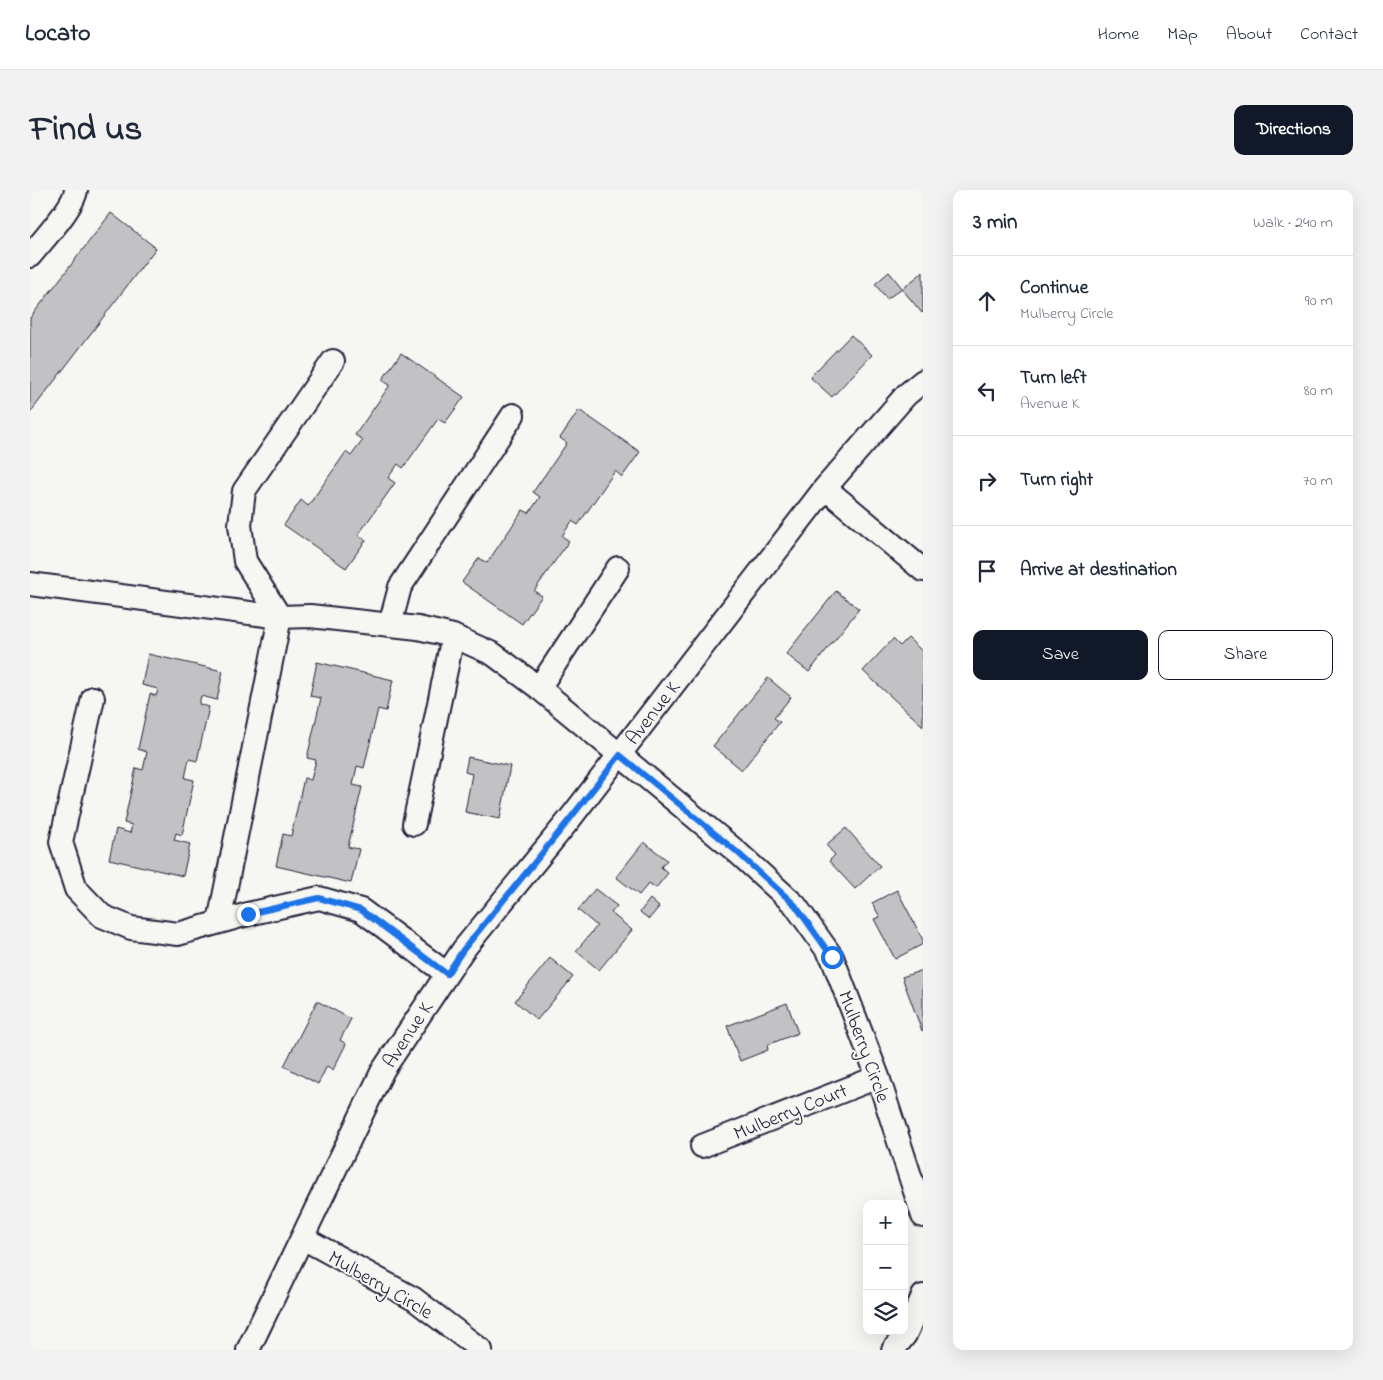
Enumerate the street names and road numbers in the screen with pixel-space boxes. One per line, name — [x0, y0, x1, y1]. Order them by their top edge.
street label: Avenue K — [620, 675, 689, 752]
street label: Mulberry Circle — [829, 987, 896, 1107]
street label: Avenue K — [377, 996, 442, 1074]
street label: Mulberry Court — [730, 1077, 853, 1149]
street label: Mulberry Circle — [322, 1244, 438, 1328]

